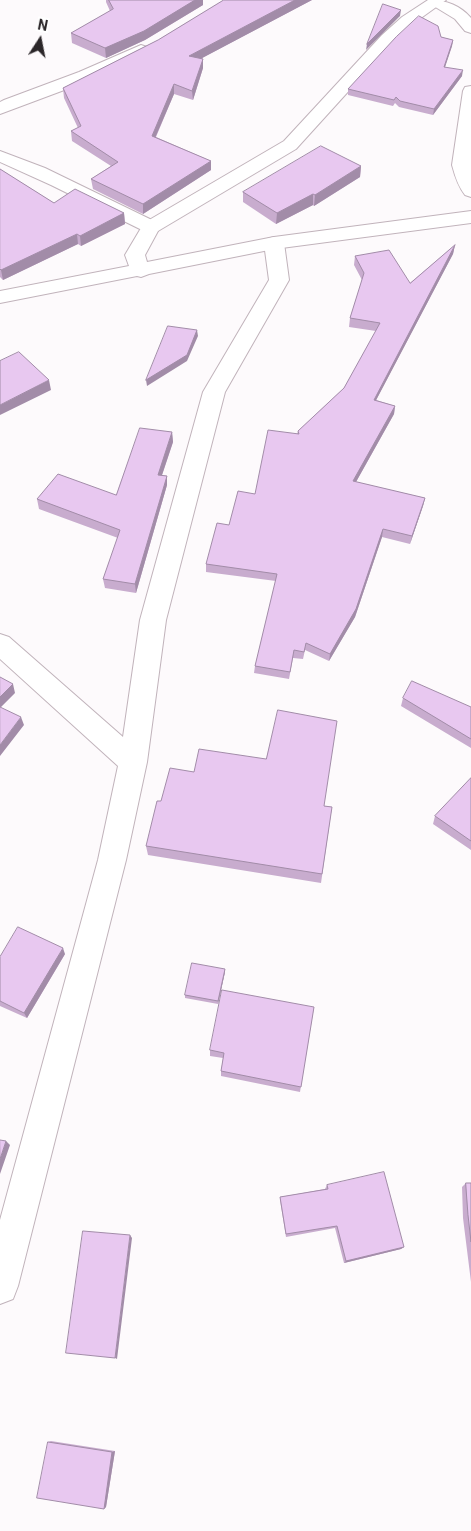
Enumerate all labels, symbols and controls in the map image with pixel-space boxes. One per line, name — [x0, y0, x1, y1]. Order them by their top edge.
north arrow — [15, 15, 65, 65]
text: N — [36, 16, 49, 34]

